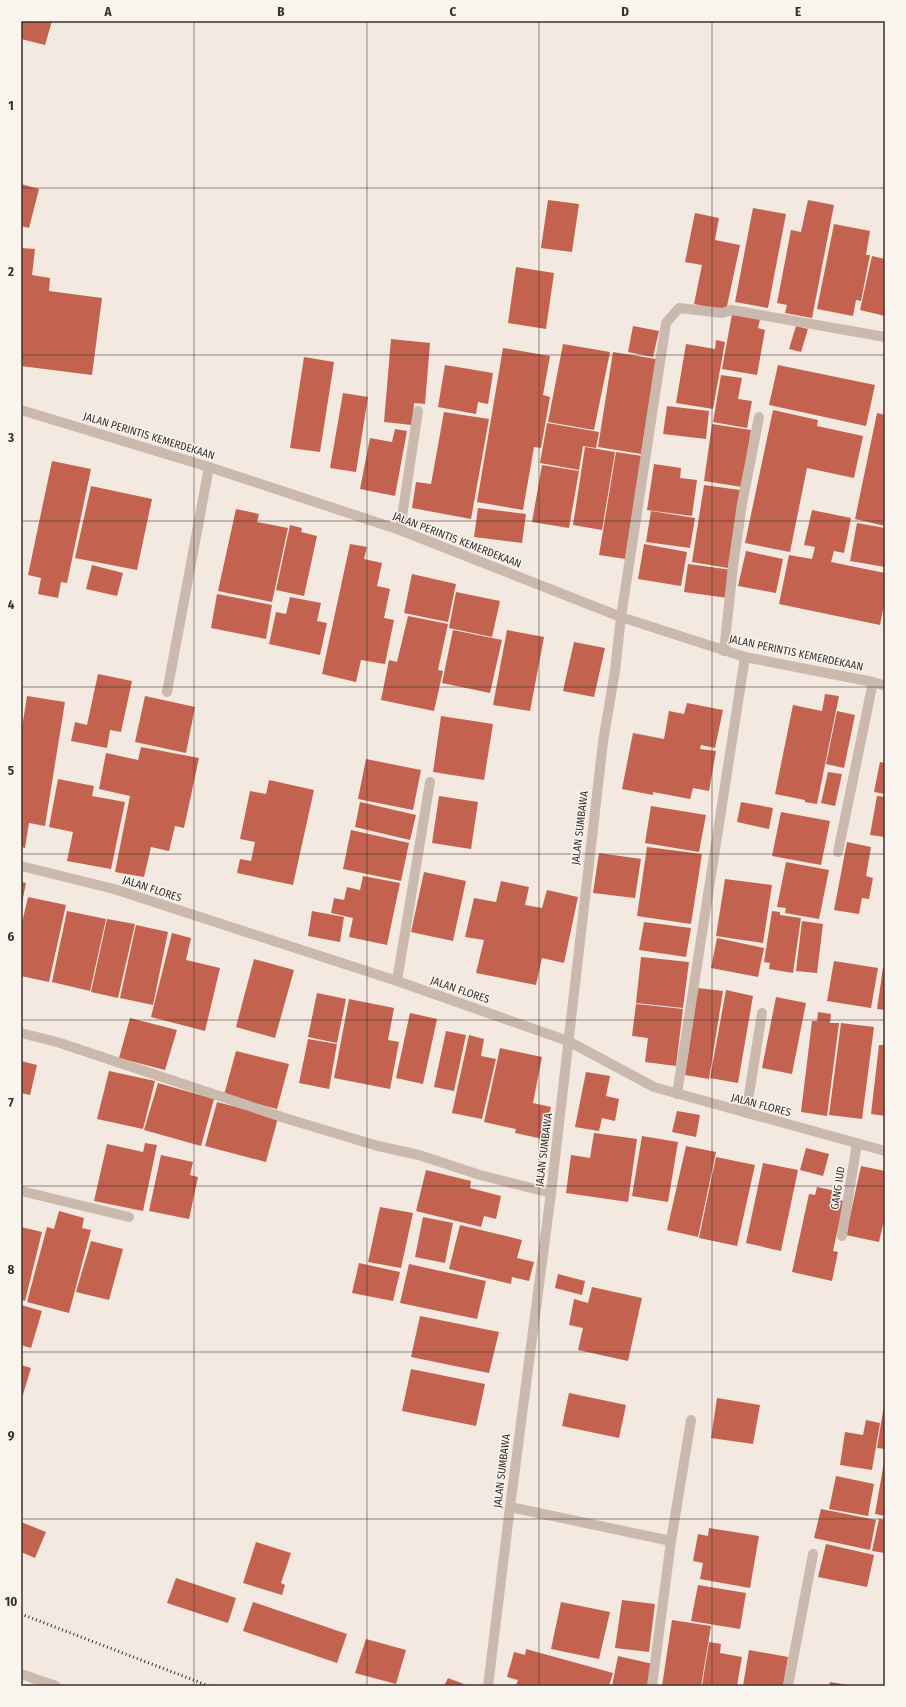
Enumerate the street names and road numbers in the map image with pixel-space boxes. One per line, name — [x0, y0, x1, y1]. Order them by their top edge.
street label: JALAN PERINTIS KEMERDEKAAN — [82, 410, 216, 462]
street label: JALAN PERINTIS KEMERDEKAAN — [391, 509, 523, 571]
street label: JALAN PERINTIS KEMERDEKAAN — [728, 632, 864, 674]
street label: JALAN SUMBAWA — [569, 790, 591, 866]
street label: JALAN FLORES — [121, 873, 184, 905]
street label: JALAN FLORES — [429, 974, 492, 1006]
street label: JALAN FLORES — [730, 1091, 793, 1119]
street label: JALAN SUMBAWA — [533, 1112, 555, 1188]
street label: GANG IUD — [828, 1166, 848, 1210]
street label: JALAN SUMBAWA — [491, 1433, 513, 1509]

